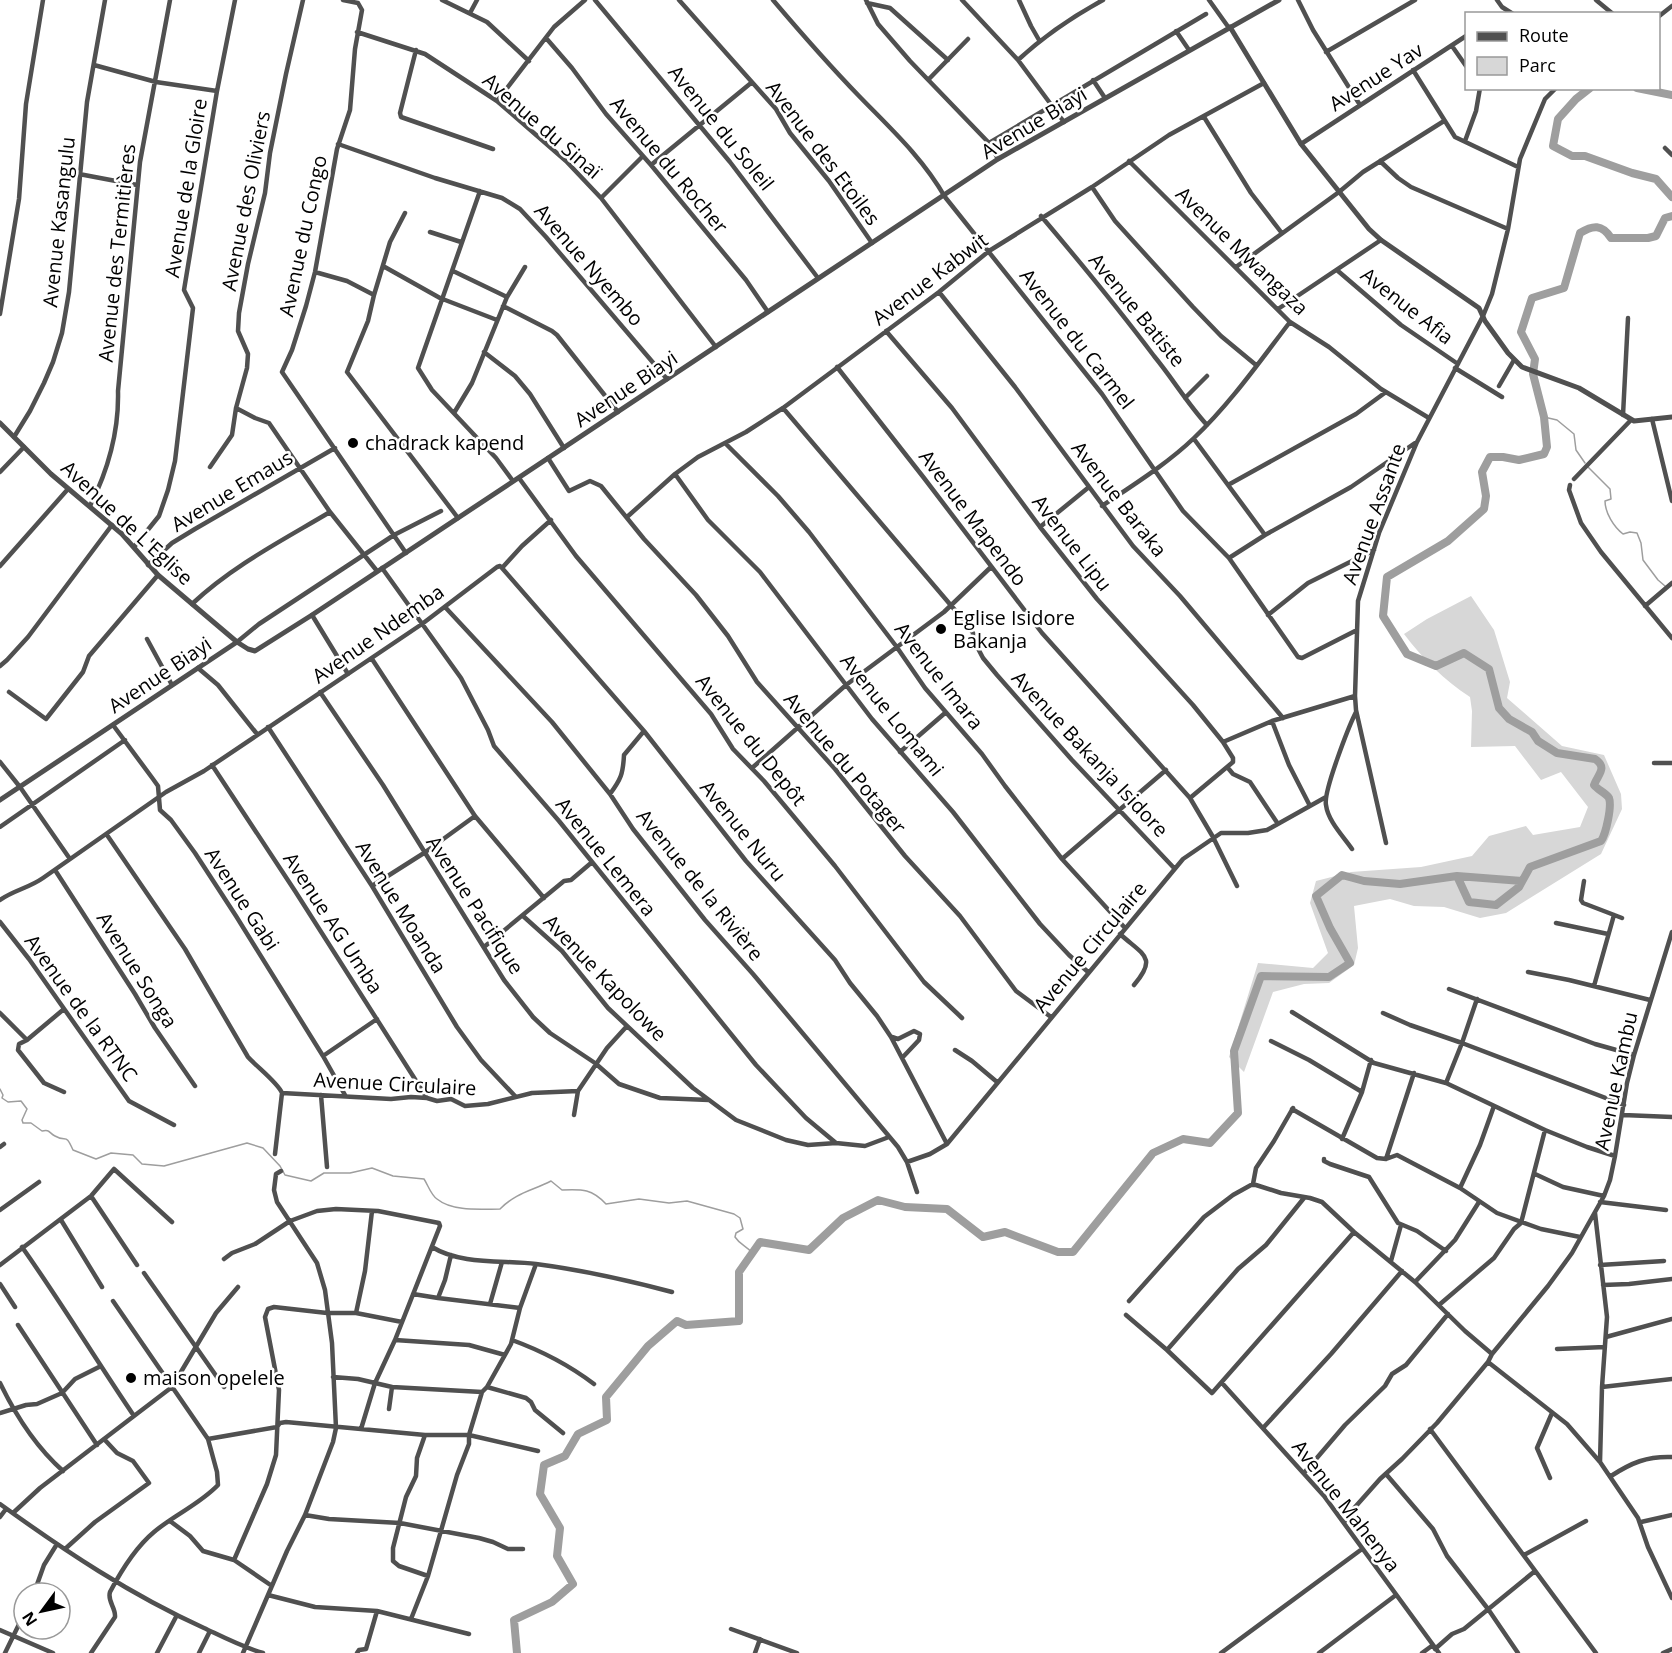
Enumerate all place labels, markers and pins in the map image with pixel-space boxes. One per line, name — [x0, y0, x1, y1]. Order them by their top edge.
place label: chadrack kapend — [365, 429, 524, 456]
marker: chadrack kapend — [346, 436, 360, 450]
place label: Eglise Isidore Bakanja — [953, 604, 1075, 654]
marker: Eglise Isidore Bakanja — [934, 622, 948, 636]
place label: maison opelele — [143, 1364, 285, 1391]
marker: maison opelele — [124, 1371, 138, 1385]

